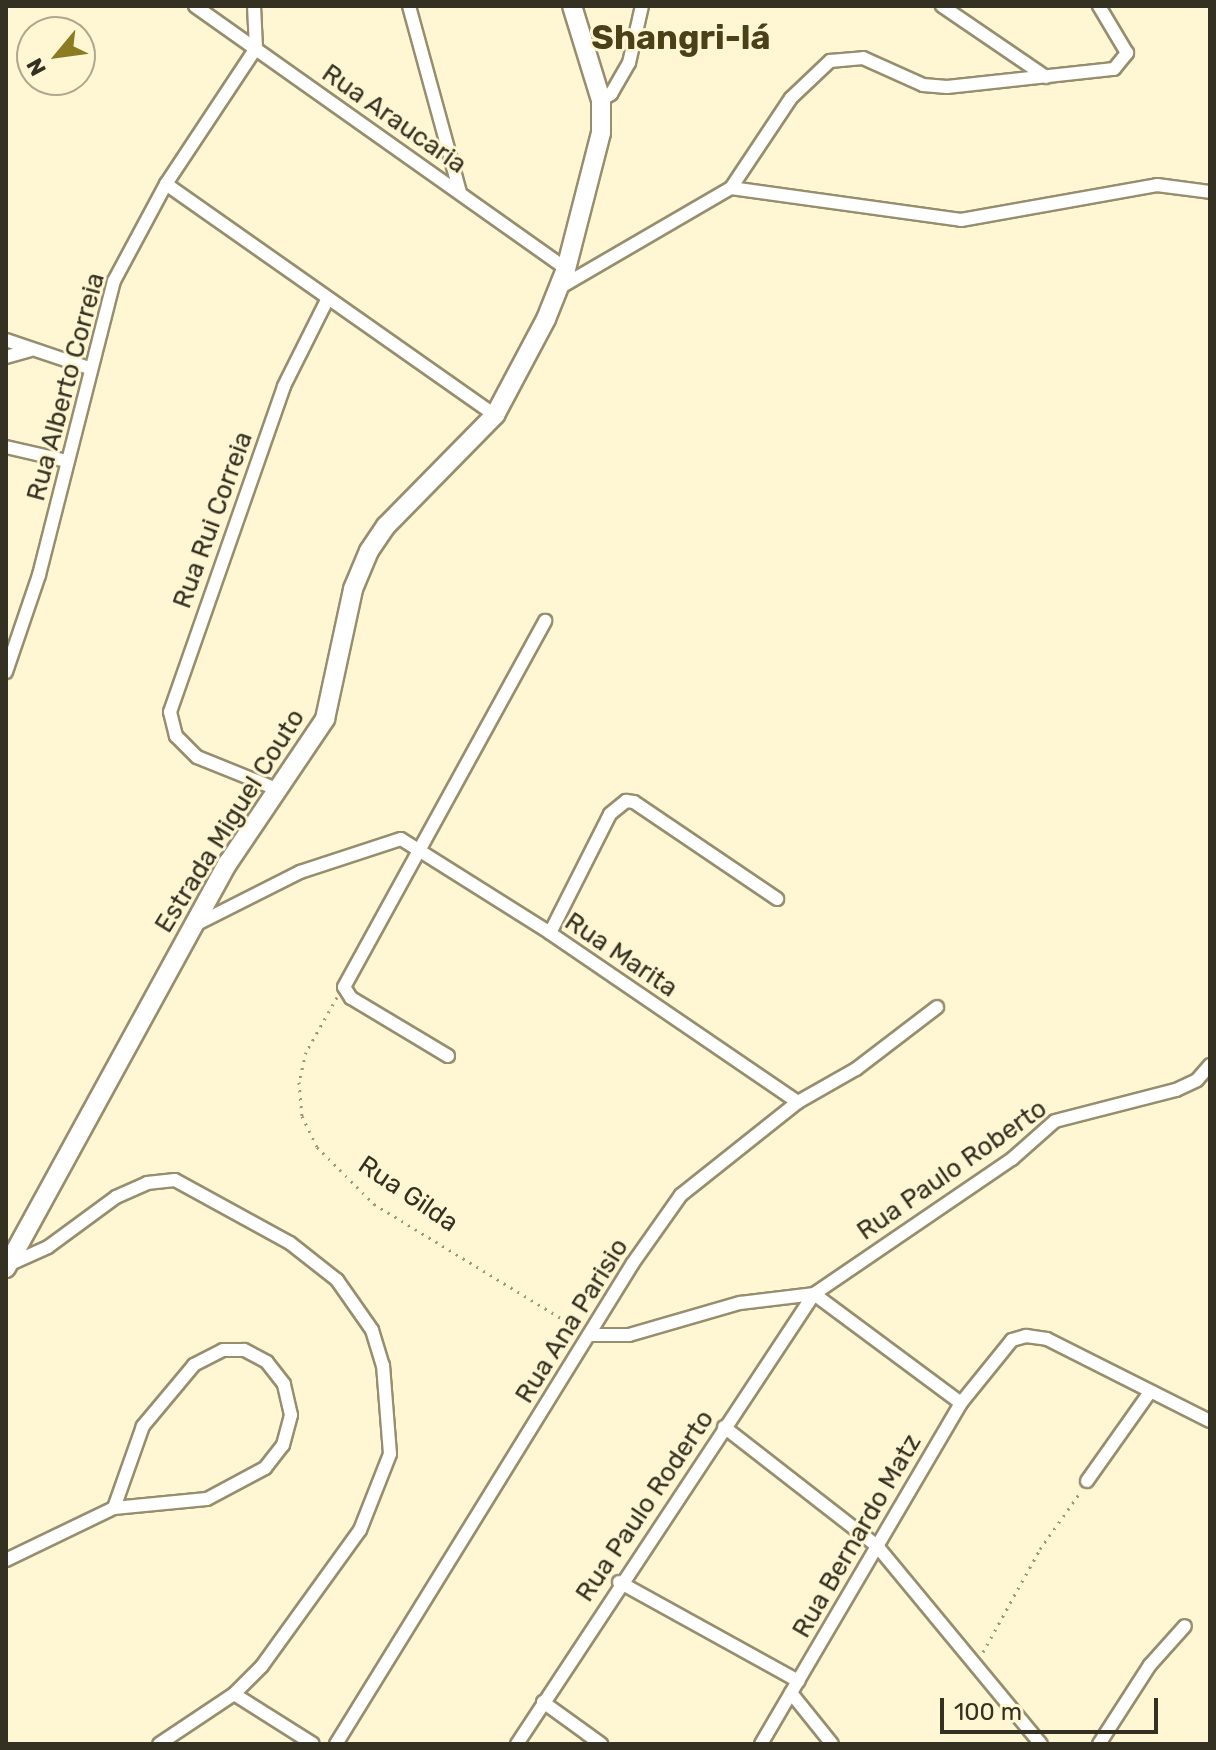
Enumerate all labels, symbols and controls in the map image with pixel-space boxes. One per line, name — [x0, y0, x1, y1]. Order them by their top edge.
north arrow — [16, 16, 96, 96]
district label: Shangri-lá — [591, 18, 771, 58]
text: N — [21, 53, 52, 80]
street label: Rua Araucaria — [316, 58, 472, 180]
street label: Rua Alberto Correia — [20, 269, 112, 505]
street label: Rua Rui Correia — [167, 427, 259, 613]
street label: Estrada Miguel Couto — [148, 703, 312, 939]
street label: Rua Marita — [559, 906, 683, 1004]
street label: Rua Paulo Roberto — [851, 1093, 1053, 1247]
street label: Rua Gilda — [352, 1149, 464, 1239]
street label: Rua Ana Parisio — [509, 1233, 635, 1409]
street label: Rua Paulo Roderto — [569, 1404, 721, 1608]
street label: Rua Bernardo Matz — [786, 1429, 928, 1643]
scale bar — [944, 1682, 1162, 1732]
text: 100 m — [954, 1698, 1022, 1726]

